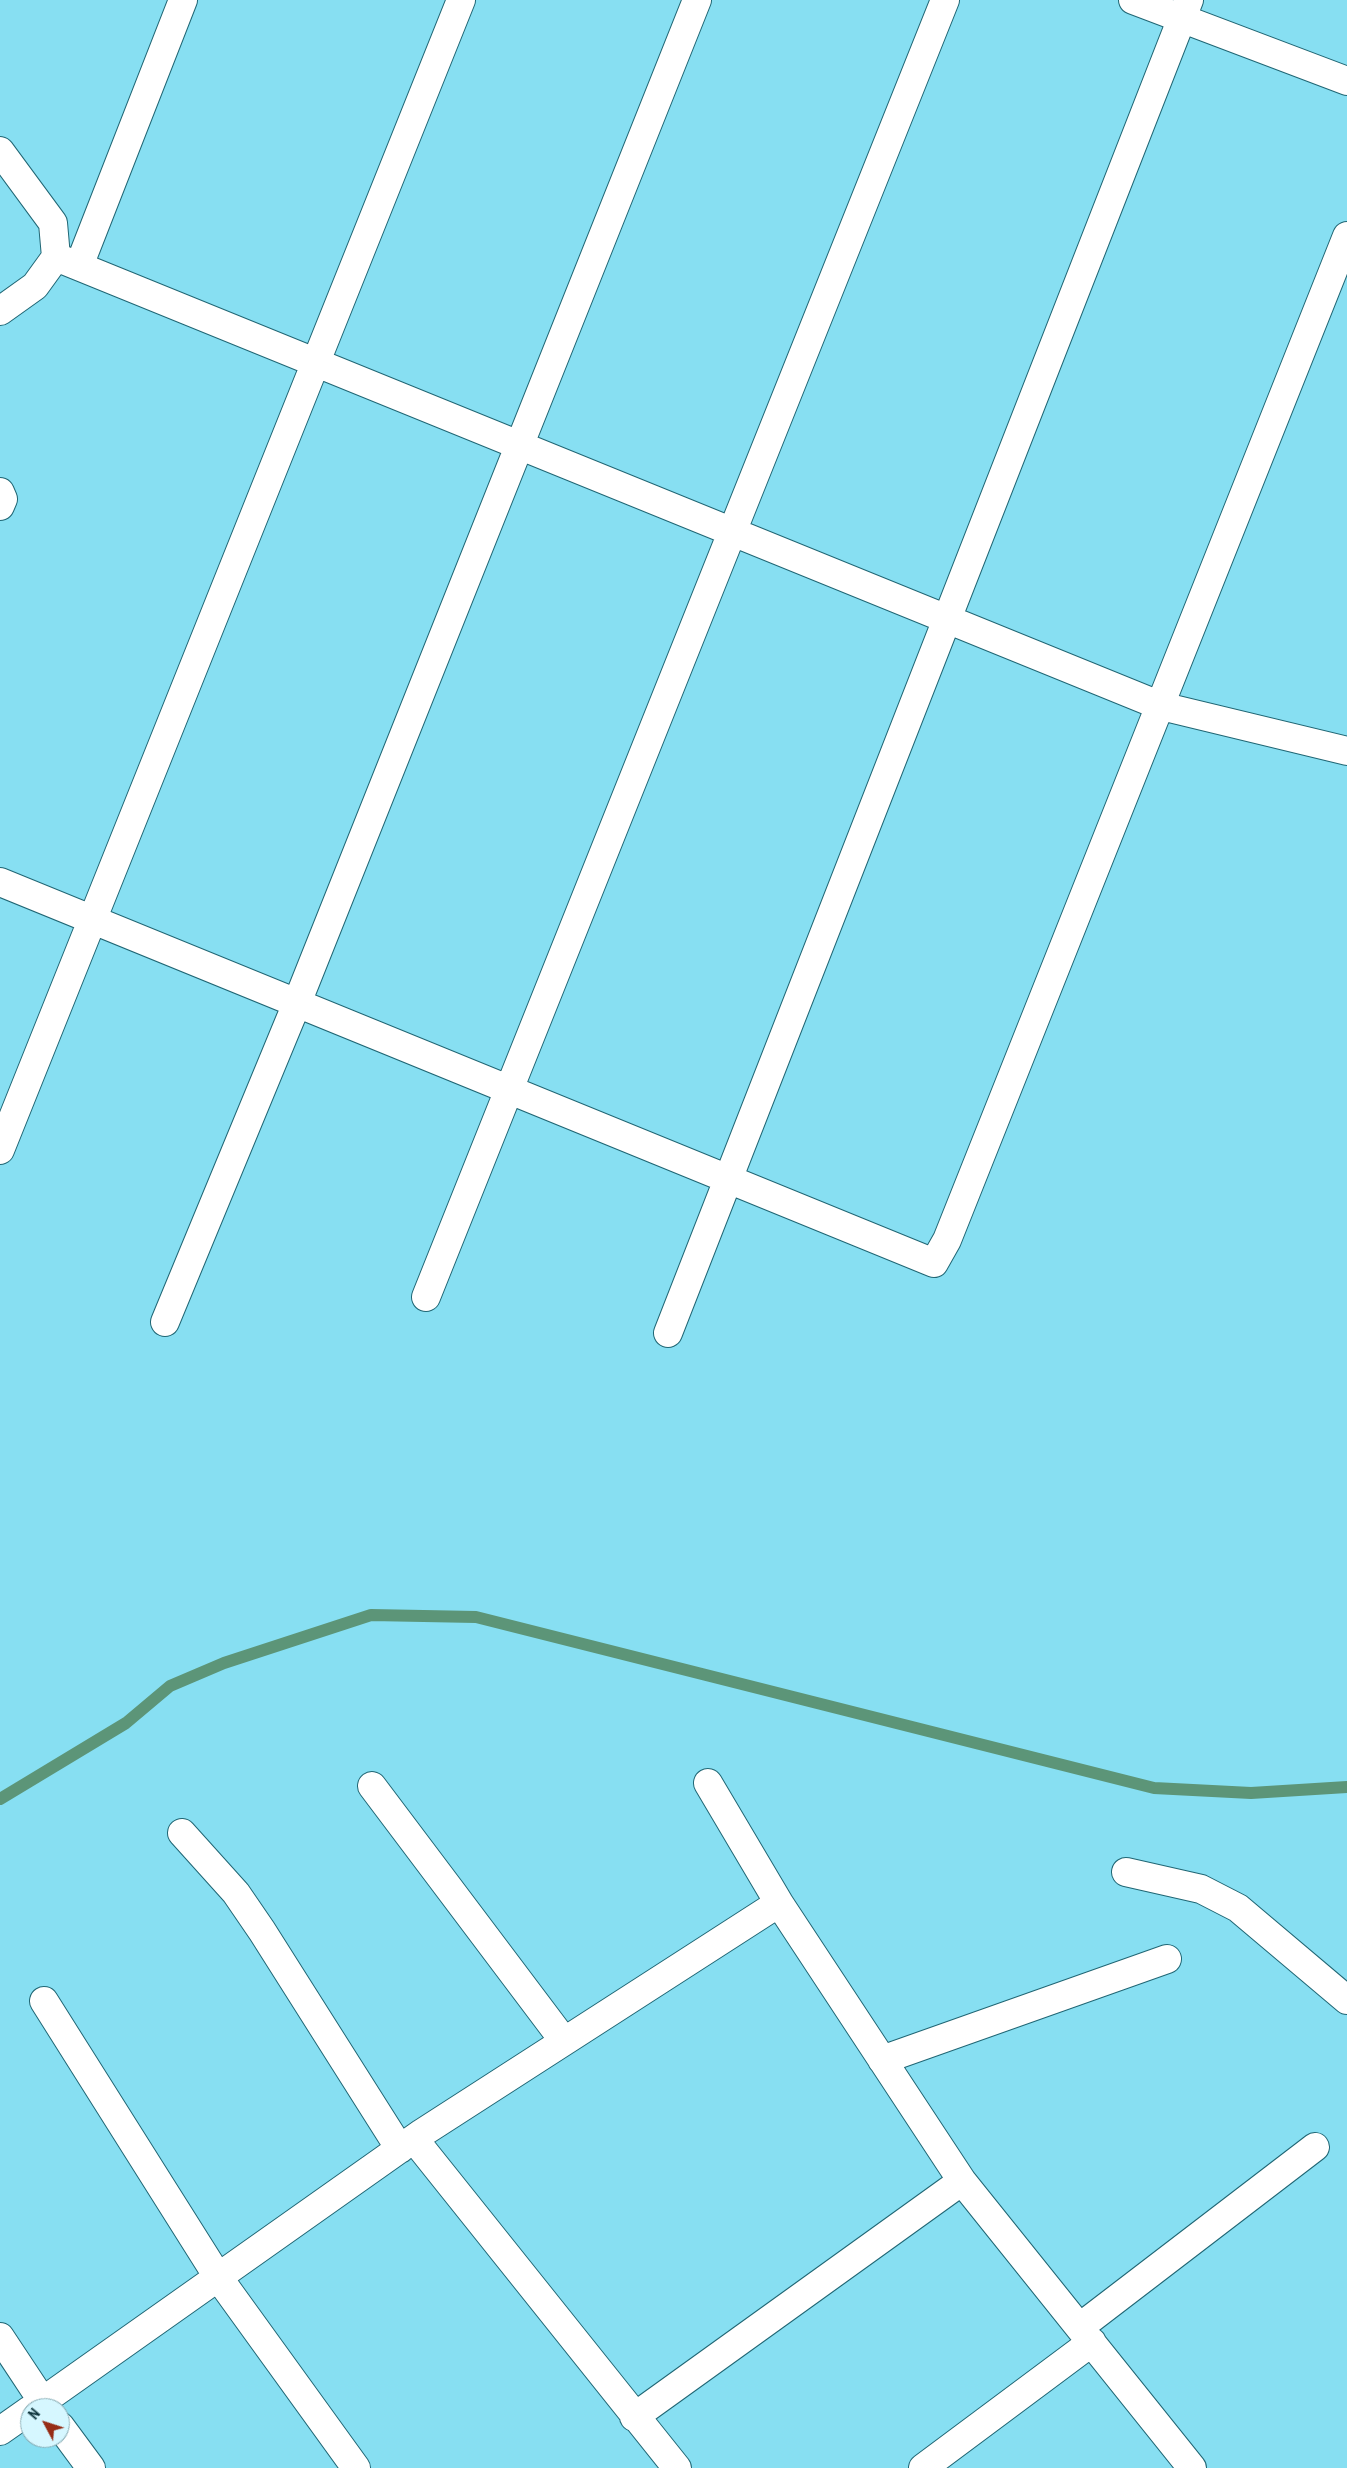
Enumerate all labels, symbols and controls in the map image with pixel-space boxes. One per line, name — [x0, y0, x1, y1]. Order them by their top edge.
north arrow — [20, 2398, 70, 2448]
text: N — [25, 2406, 43, 2422]

